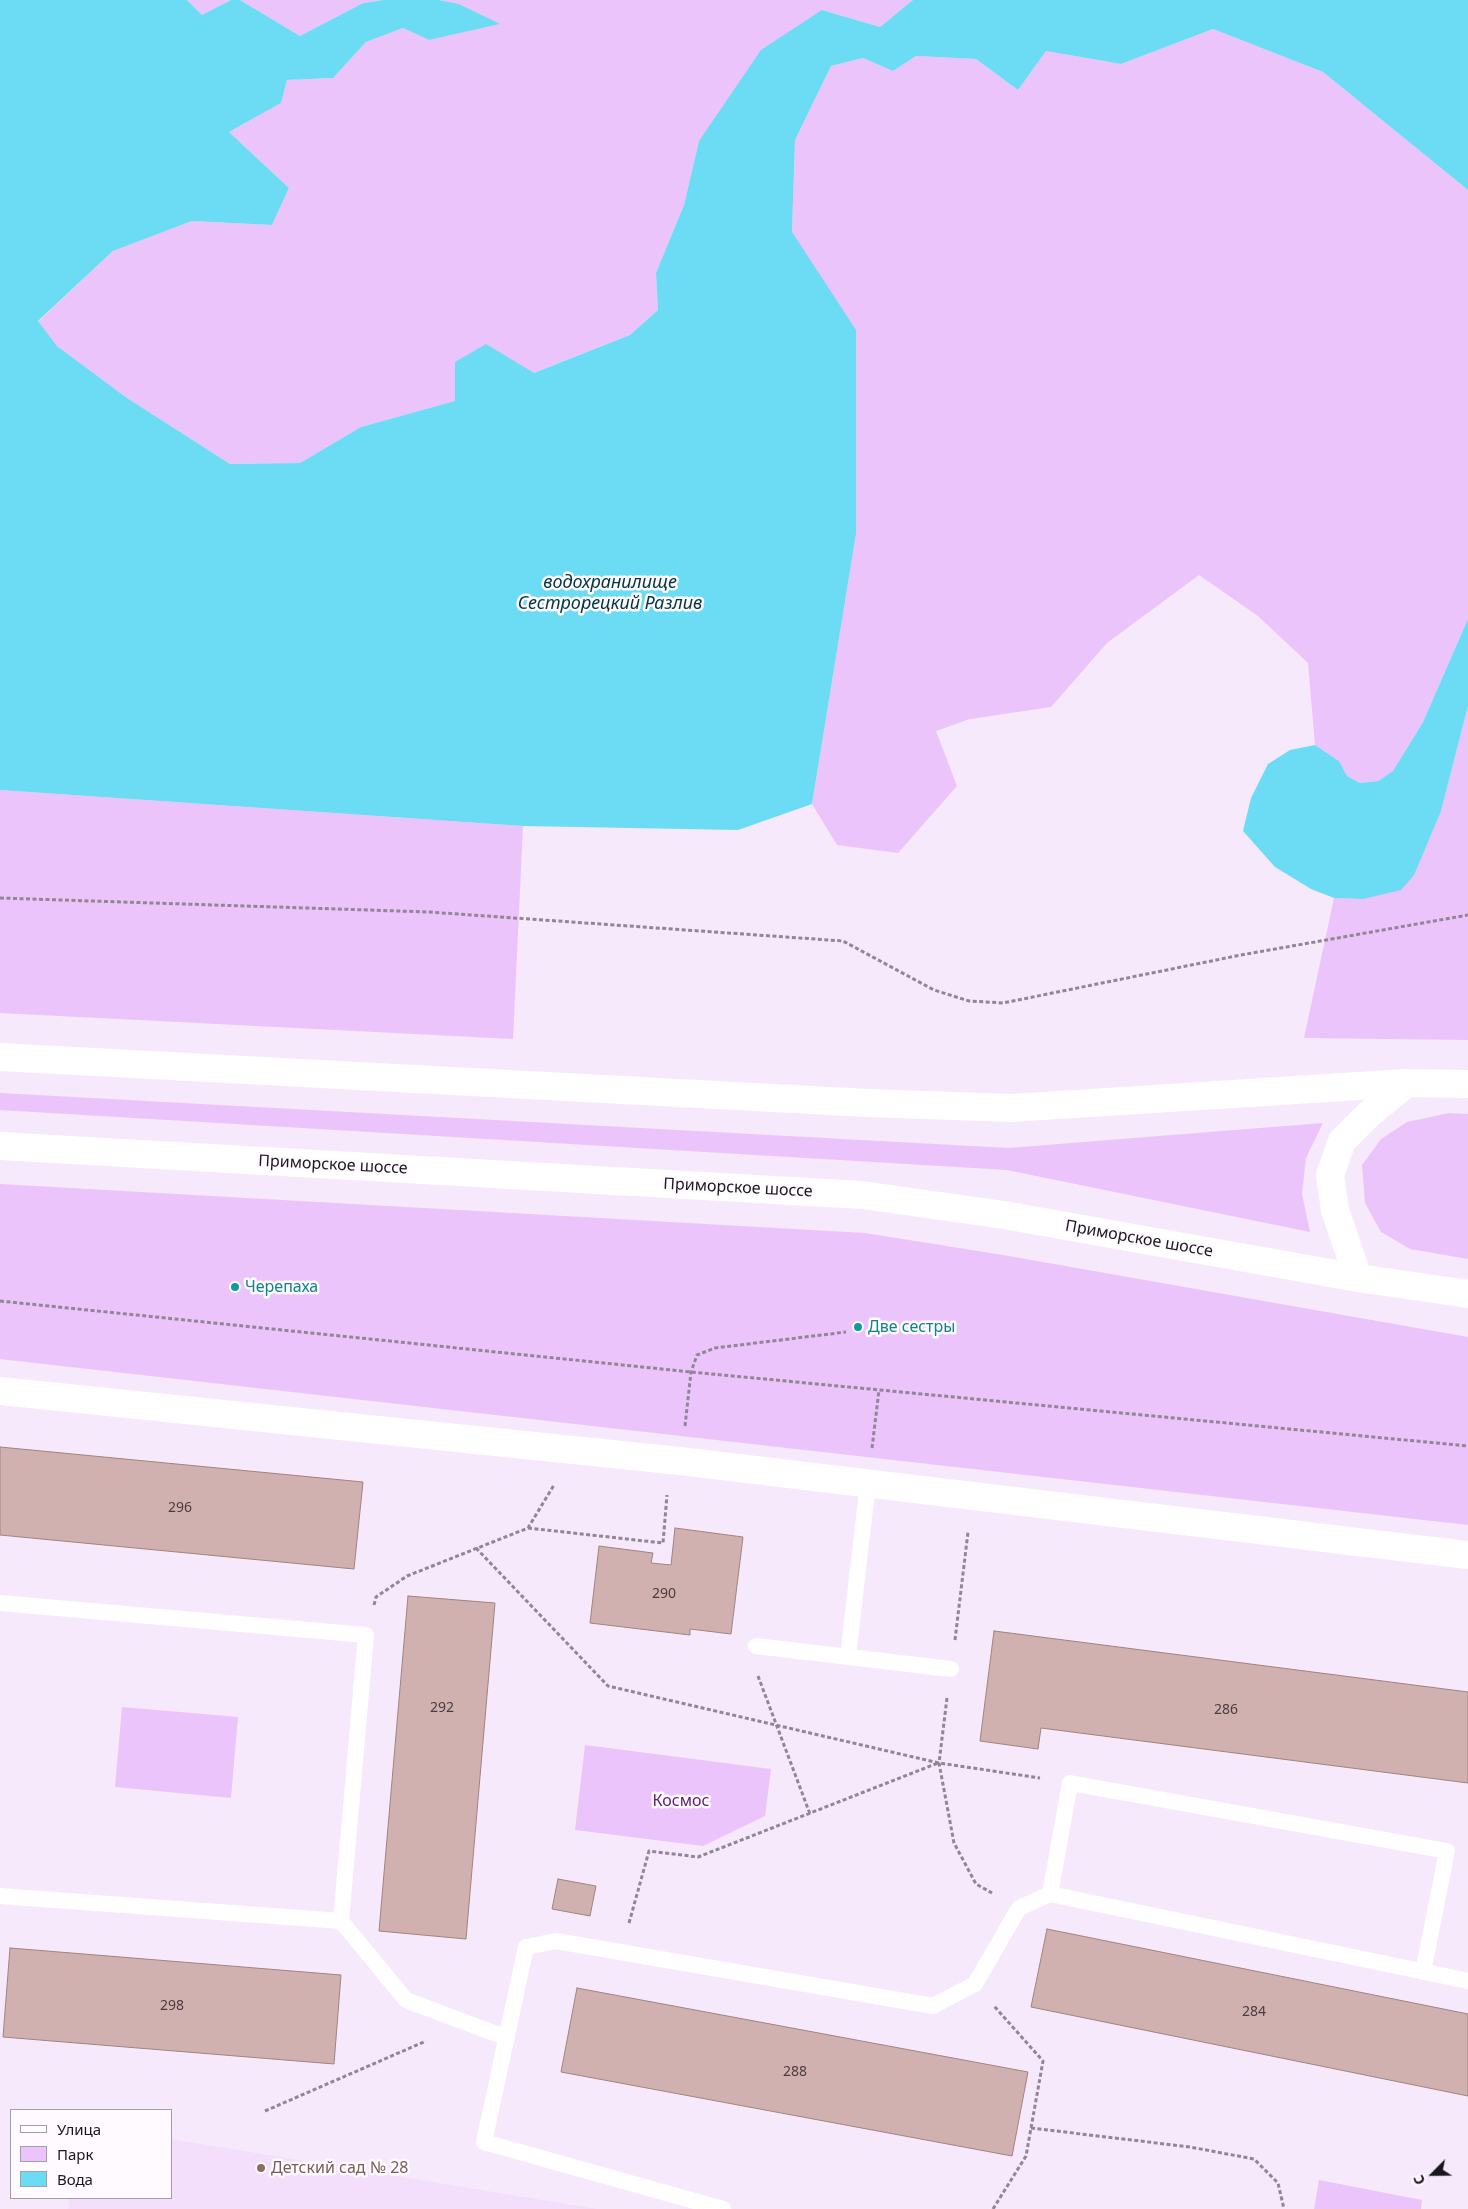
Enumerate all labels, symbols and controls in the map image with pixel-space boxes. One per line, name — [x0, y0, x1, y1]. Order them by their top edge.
water label: водохранилище Сестрорецкий Разлив — [518, 572, 702, 614]
street label: Приморское шоссе — [258, 1152, 408, 1178]
street label: Приморское шоссе — [663, 1175, 813, 1201]
street label: Приморское шоссе — [1064, 1217, 1214, 1261]
place label: Черепаха — [245, 1277, 318, 1297]
marker: Черепаха — [229, 1281, 241, 1293]
place label: Две сестры — [868, 1317, 955, 1337]
marker: Две сестры — [852, 1321, 864, 1333]
house number: 296 — [168, 1500, 192, 1516]
house number: 290 — [652, 1586, 676, 1602]
house number: 292 — [430, 1700, 454, 1716]
house number: 286 — [1214, 1702, 1238, 1718]
park label: Космос — [653, 1791, 709, 1811]
house number: 298 — [160, 1998, 184, 2014]
house number: 284 — [1242, 2004, 1266, 2020]
house number: 288 — [783, 2064, 807, 2080]
legend — [10, 2109, 172, 2199]
text: Улица — [57, 2119, 101, 2139]
text: Парк — [57, 2144, 93, 2164]
north arrow — [1408, 2149, 1458, 2199]
place label: Детский сад № 28 — [271, 2158, 408, 2178]
marker: Детский сад № 28 — [255, 2162, 267, 2174]
text: Вода — [57, 2169, 93, 2189]
text: С — [1408, 2172, 1429, 2188]

